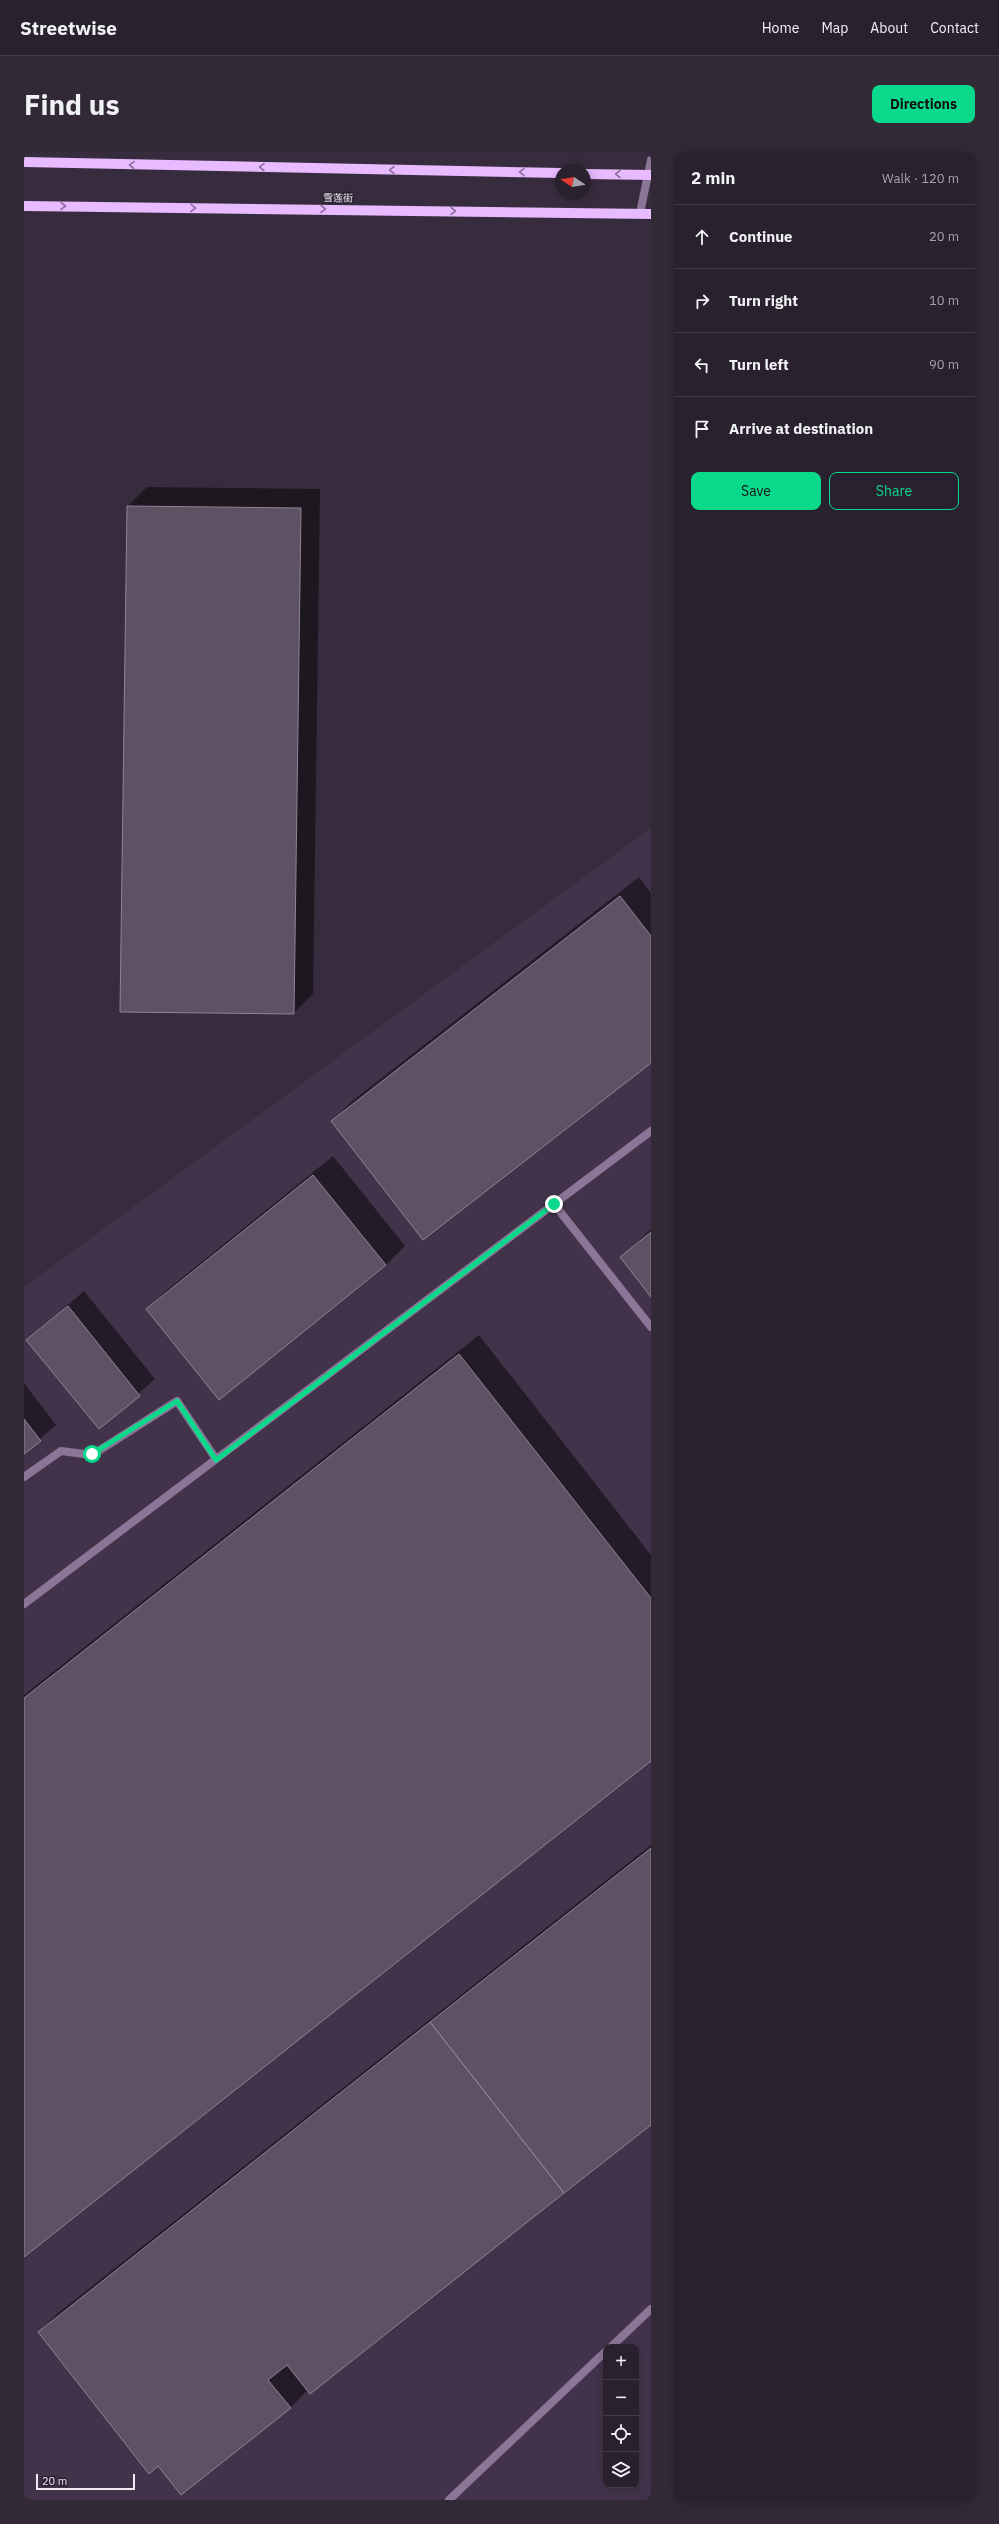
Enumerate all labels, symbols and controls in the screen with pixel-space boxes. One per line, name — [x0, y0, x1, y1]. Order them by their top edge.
text: Streetwise — [20, 16, 117, 40]
text: Home — [762, 19, 799, 37]
text: Map — [821, 19, 848, 37]
text: About — [870, 19, 908, 37]
text: Contact — [930, 19, 979, 37]
button: Directions — [872, 85, 975, 123]
text: Find us — [24, 86, 120, 123]
one-way arrow — [129, 160, 135, 169]
one-way arrow — [259, 163, 265, 171]
north arrow — [555, 164, 591, 200]
one-way arrow — [389, 166, 395, 174]
text: 2 min — [691, 167, 735, 189]
one-way arrow — [519, 168, 525, 177]
one-way arrow — [615, 170, 621, 179]
text: Walk · 120 m — [882, 170, 959, 187]
street label: 雪莲街 — [323, 191, 353, 205]
one-way arrow — [60, 202, 66, 210]
one-way arrow — [190, 204, 196, 212]
one-way arrow — [320, 205, 326, 213]
one-way arrow — [450, 207, 456, 215]
icon: ahead — [691, 226, 713, 248]
text: Continue — [729, 227, 793, 246]
text: 20 m — [929, 228, 959, 245]
icon: right — [691, 290, 713, 312]
text: Turn right — [729, 291, 798, 310]
text: 10 m — [929, 292, 959, 309]
icon: left — [691, 354, 713, 376]
text: Turn left — [729, 355, 789, 374]
text: 90 m — [929, 356, 959, 373]
icon: arrive — [691, 418, 713, 440]
text: Arrive at destination — [729, 419, 873, 438]
button: Save — [691, 472, 821, 510]
button: Share — [829, 472, 959, 510]
route end — [545, 1195, 563, 1213]
route start — [83, 1445, 101, 1463]
map controls — [603, 2344, 639, 2488]
button: + — [603, 2344, 639, 2380]
button: − — [603, 2380, 639, 2416]
button: locate — [603, 2416, 639, 2452]
button: layers — [603, 2452, 639, 2488]
scale bar — [36, 2472, 135, 2491]
text: 20 m — [42, 2474, 67, 2488]

